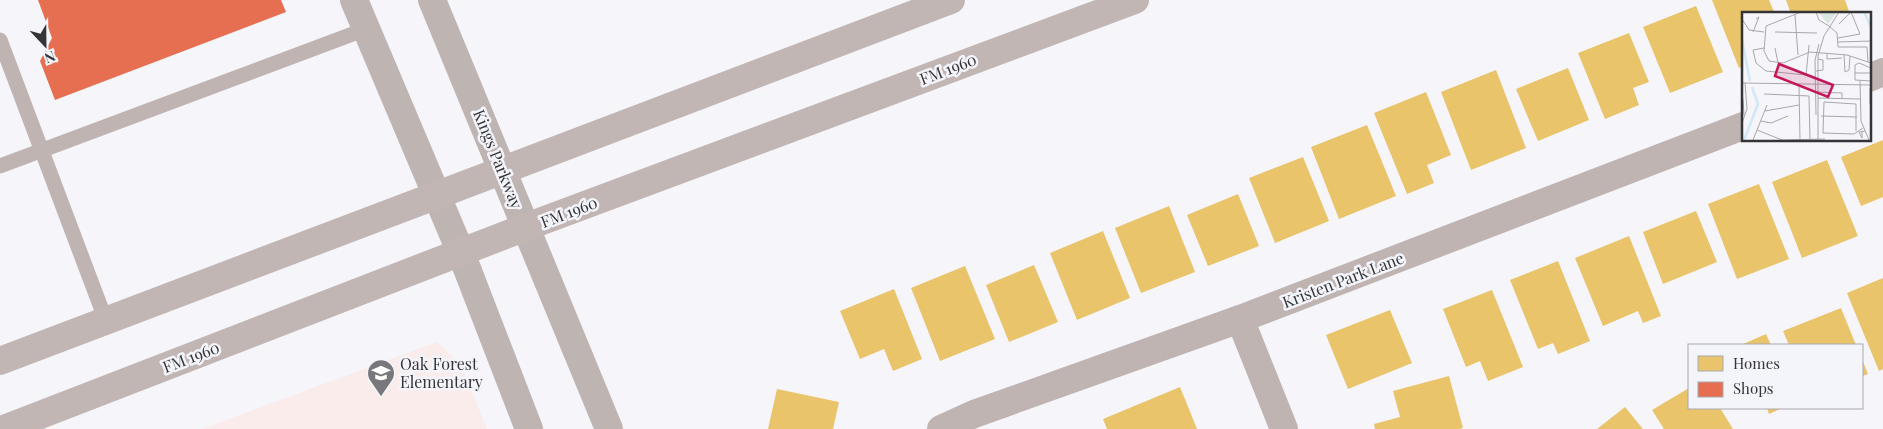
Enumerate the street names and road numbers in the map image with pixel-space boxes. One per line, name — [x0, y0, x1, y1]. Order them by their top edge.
street label: FM 1960 — [917, 48, 979, 89]
street label: Kings Parkway — [469, 106, 528, 211]
street label: FM 1960 — [538, 191, 600, 232]
street label: Kristen Park Lane — [1279, 247, 1407, 312]
street label: FM 1960 — [160, 336, 222, 377]

